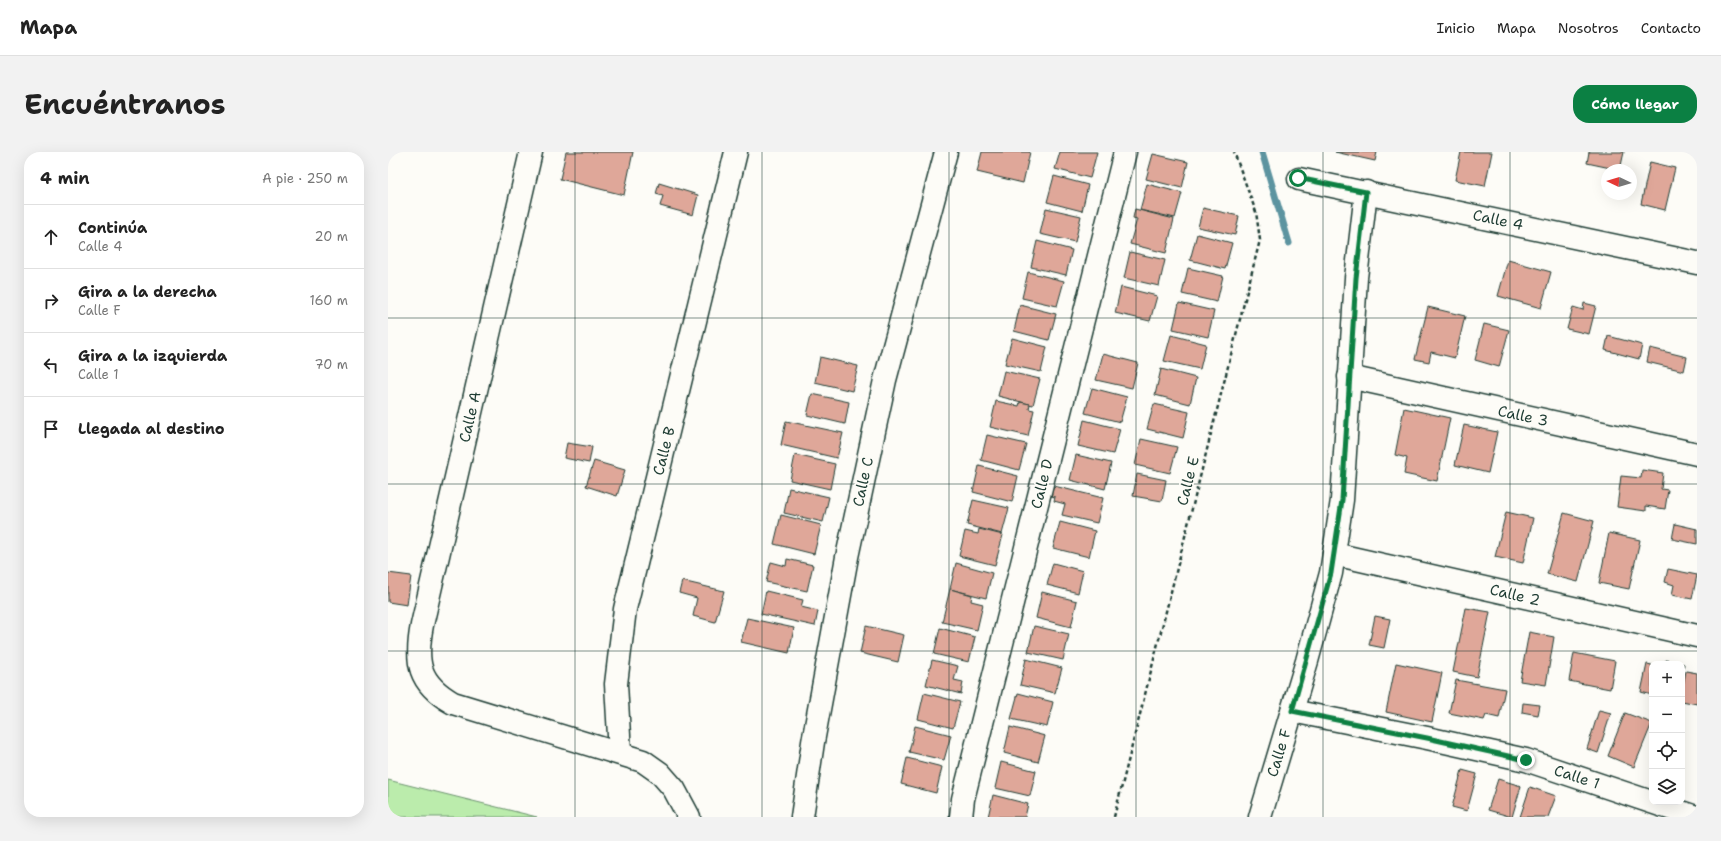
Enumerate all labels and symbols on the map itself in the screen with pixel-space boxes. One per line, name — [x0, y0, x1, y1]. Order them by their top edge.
north arrow — [1601, 164, 1637, 200]
route start — [1289, 169, 1307, 187]
street label: Calle 4 — [1471, 205, 1525, 235]
street label: Calle A — [454, 389, 486, 444]
street label: Calle 3 — [1496, 401, 1550, 431]
street label: Calle B — [648, 424, 680, 477]
street label: Calle E — [1172, 454, 1204, 508]
street label: Calle C — [848, 455, 878, 509]
street label: Calle D — [1026, 457, 1058, 511]
street label: Calle 2 — [1488, 579, 1542, 611]
street label: Calle F — [1262, 727, 1296, 779]
route end — [1517, 751, 1535, 769]
street label: Calle 1 — [1552, 760, 1602, 794]

